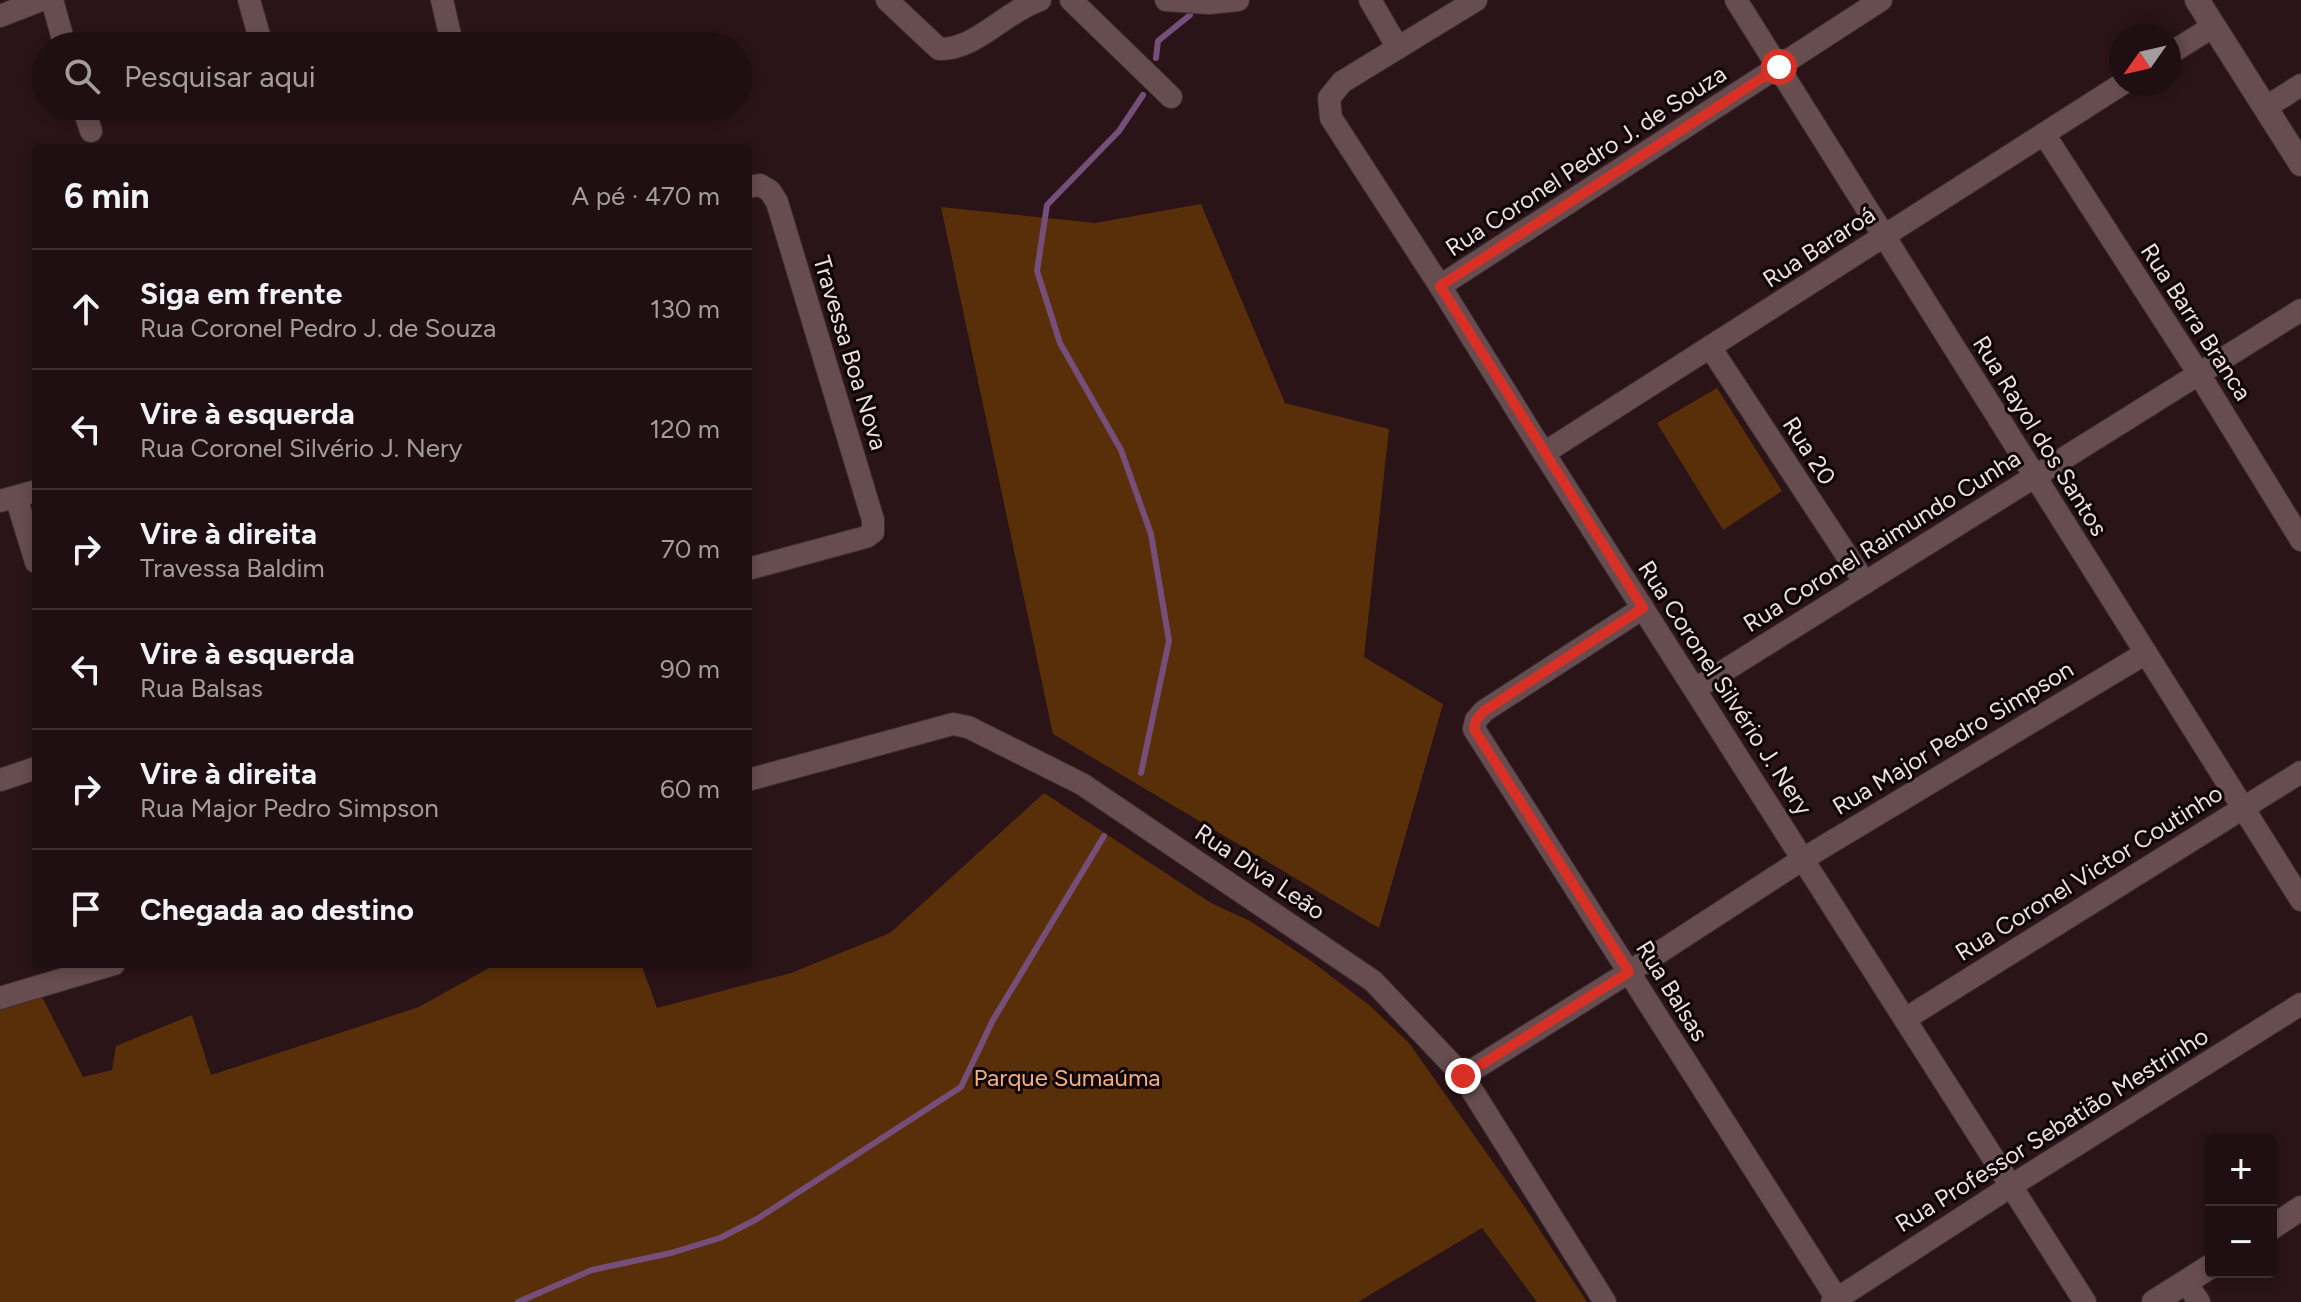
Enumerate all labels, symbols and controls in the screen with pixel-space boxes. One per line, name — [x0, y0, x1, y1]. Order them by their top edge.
north arrow — [2109, 24, 2181, 96]
search box — [32, 32, 752, 120]
route start — [1761, 49, 1797, 85]
icon: search — [60, 54, 104, 98]
text: Pesquisar aqui — [124, 58, 316, 95]
street label: Rua Coronel Pedro J. de Souza — [1440, 59, 1731, 262]
text: 6 min — [64, 176, 150, 217]
text: A pé · 470 m — [572, 180, 720, 212]
street label: Rua Bararoá — [1757, 200, 1880, 294]
street label: Rua Barra Branca — [2135, 238, 2258, 406]
street label: Travessa Boa Nova — [807, 252, 894, 453]
text: Siga em frente — [140, 275, 342, 312]
icon: ahead — [64, 287, 108, 331]
text: 130 m — [650, 293, 720, 325]
text: Rua Coronel Pedro J. de Souza — [140, 312, 496, 344]
street label: Rua Rayol dos Santos — [1967, 330, 2114, 541]
text: Vire à esquerda — [140, 395, 355, 432]
icon: left — [64, 407, 108, 451]
street label: Rua 20 — [1777, 411, 1842, 490]
text: 120 m — [650, 413, 720, 445]
text: Rua Coronel Silvério J. Nery — [140, 432, 463, 464]
street label: Rua Coronel Raimundo Cunha — [1738, 443, 2026, 638]
text: Vire à direita — [140, 515, 317, 552]
icon: right — [64, 527, 108, 571]
text: 70 m — [661, 533, 720, 565]
text: Travessa Baldim — [140, 552, 325, 584]
street label: Rua Coronel Silvério J. Nery — [1632, 555, 1819, 821]
text: Vire à esquerda — [140, 635, 355, 672]
icon: left — [64, 647, 108, 691]
text: 90 m — [660, 653, 720, 685]
street label: Rua Major Pedro Simpson — [1827, 654, 2078, 821]
text: Rua Balsas — [140, 672, 263, 704]
text: Vire à direita — [140, 755, 317, 792]
icon: right — [64, 767, 108, 811]
text: 60 m — [660, 773, 720, 805]
street label: Rua Coronel Victor Coutinho — [1950, 778, 2228, 967]
text: Rua Major Pedro Simpson — [140, 792, 439, 824]
street label: Rua Diva Leão — [1190, 817, 1331, 926]
icon: arrive — [64, 887, 108, 931]
text: Chegada ao destino — [140, 891, 414, 928]
street label: Rua Balsas — [1630, 935, 1715, 1046]
street label: Rua Professor Sebatião Mestrinho — [1890, 1021, 2214, 1238]
route end — [1445, 1058, 1481, 1094]
park label: Parque Sumaúma — [973, 1063, 1161, 1092]
map controls — [2205, 1134, 2277, 1278]
button: + — [2205, 1134, 2277, 1206]
button: − — [2205, 1206, 2277, 1278]

